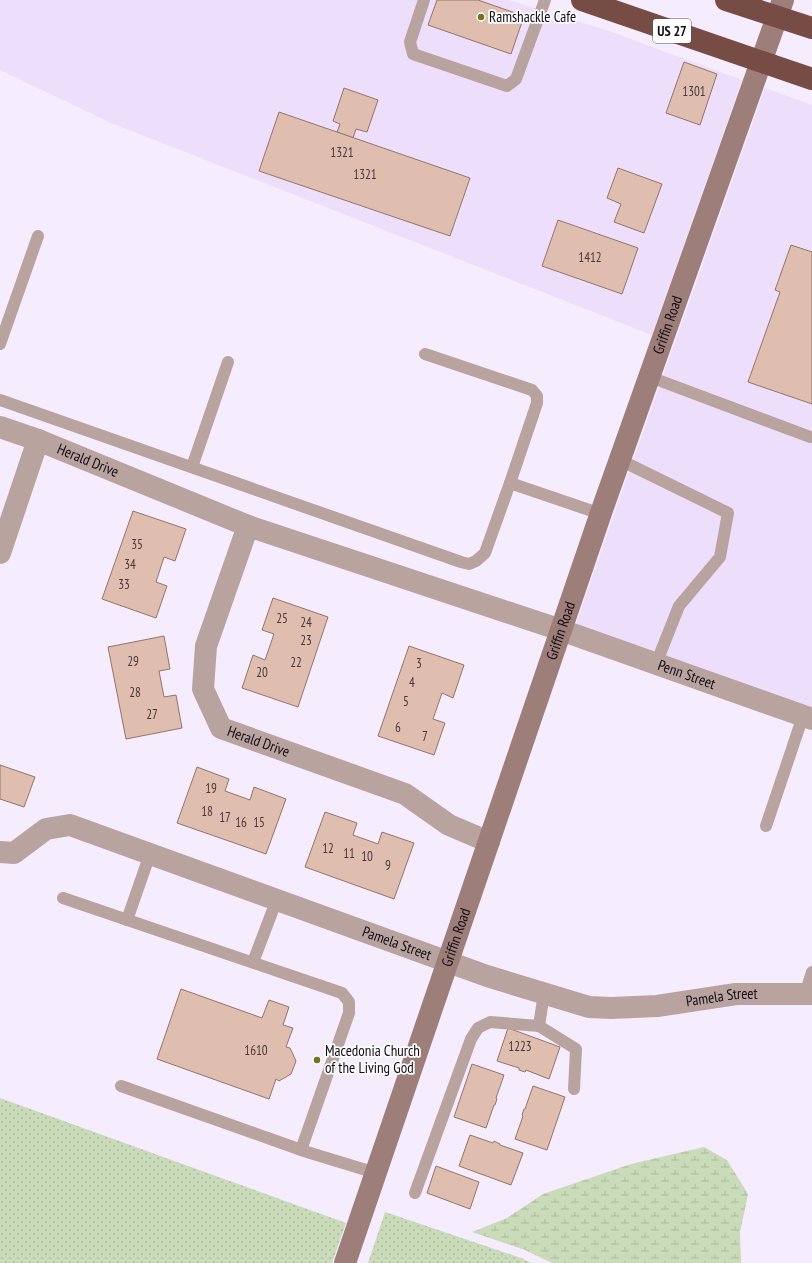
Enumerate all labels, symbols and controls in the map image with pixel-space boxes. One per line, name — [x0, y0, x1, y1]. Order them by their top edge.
place label: Ramshackle Cafe — [489, 7, 576, 26]
marker: Ramshackle Cafe — [476, 12, 486, 22]
road number: US 27 — [653, 19, 691, 43]
house number: 1301 — [682, 83, 706, 100]
house number: 1321 — [330, 144, 354, 161]
house number: 1321 — [353, 166, 377, 183]
house number: 1412 — [578, 249, 602, 266]
street label: Griffin Road — [648, 293, 686, 357]
street label: Herald Drive — [55, 439, 122, 481]
house number: 35 — [131, 536, 143, 553]
house number: 34 — [124, 556, 136, 573]
house number: 33 — [118, 576, 130, 593]
street label: Griffin Road — [541, 599, 579, 662]
house number: 25 — [276, 610, 288, 627]
house number: 24 — [300, 614, 312, 631]
house number: 23 — [300, 632, 312, 649]
house number: 29 — [127, 653, 139, 670]
house number: 22 — [290, 654, 302, 671]
house number: 3 — [416, 655, 422, 672]
street label: Penn Street — [655, 655, 718, 693]
house number: 20 — [256, 664, 268, 681]
house number: 4 — [409, 674, 415, 691]
house number: 28 — [129, 684, 141, 701]
house number: 5 — [403, 693, 409, 710]
house number: 27 — [146, 706, 158, 723]
house number: 6 — [395, 719, 401, 736]
street label: Herald Drive — [225, 721, 292, 761]
house number: 7 — [422, 728, 428, 745]
house number: 19 — [205, 780, 217, 797]
house number: 18 — [201, 803, 213, 820]
house number: 17 — [219, 809, 231, 826]
house number: 16 — [235, 814, 247, 831]
house number: 15 — [253, 814, 265, 831]
house number: 12 — [322, 840, 334, 857]
house number: 11 — [343, 845, 355, 862]
house number: 10 — [361, 848, 373, 865]
house number: 9 — [385, 857, 391, 874]
street label: Griffin Road — [437, 906, 474, 969]
street label: Pamela Street — [360, 922, 434, 964]
street label: Pamela Street — [685, 984, 758, 1010]
house number: 1223 — [508, 1038, 532, 1055]
place label: Macedonia Church of the Living God — [325, 1041, 420, 1077]
house number: 1610 — [244, 1042, 268, 1059]
marker: Macedonia Church of the Living God — [312, 1055, 322, 1065]

